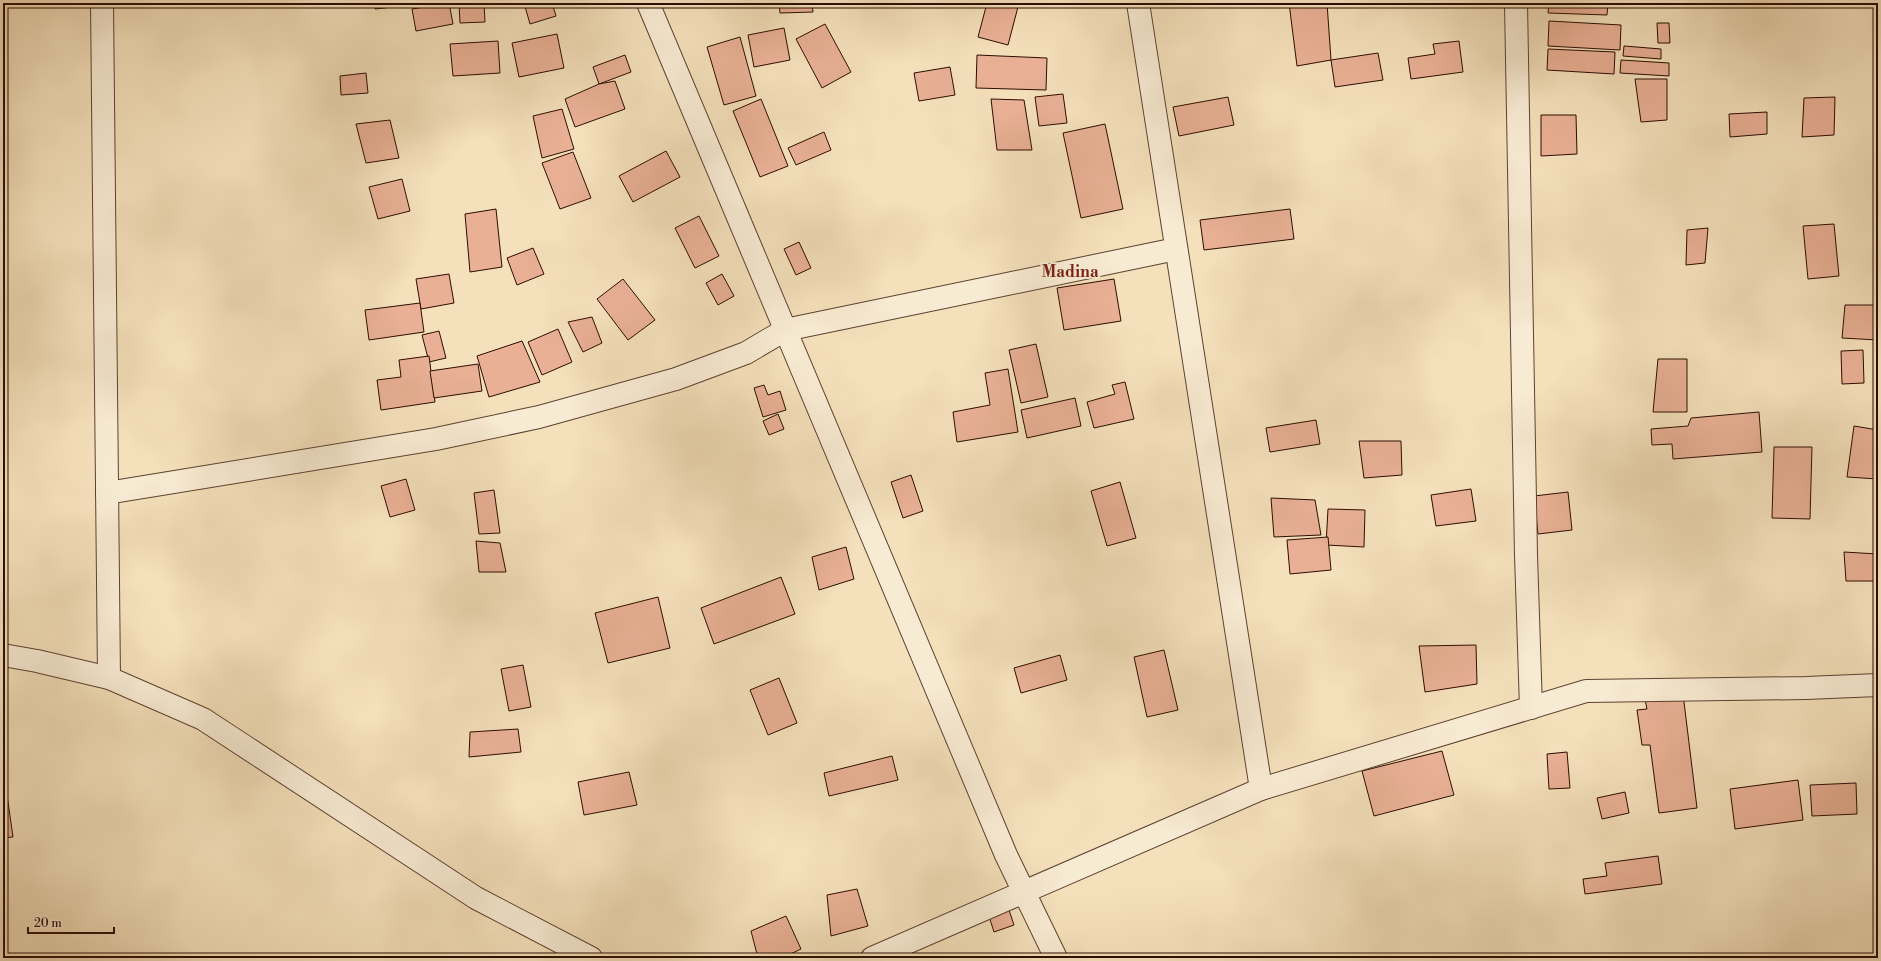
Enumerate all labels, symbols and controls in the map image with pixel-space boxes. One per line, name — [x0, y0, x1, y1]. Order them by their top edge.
district label: Madina — [1041, 262, 1099, 282]
scale bar — [28, 909, 114, 935]
text: 20 m — [34, 916, 62, 931]

